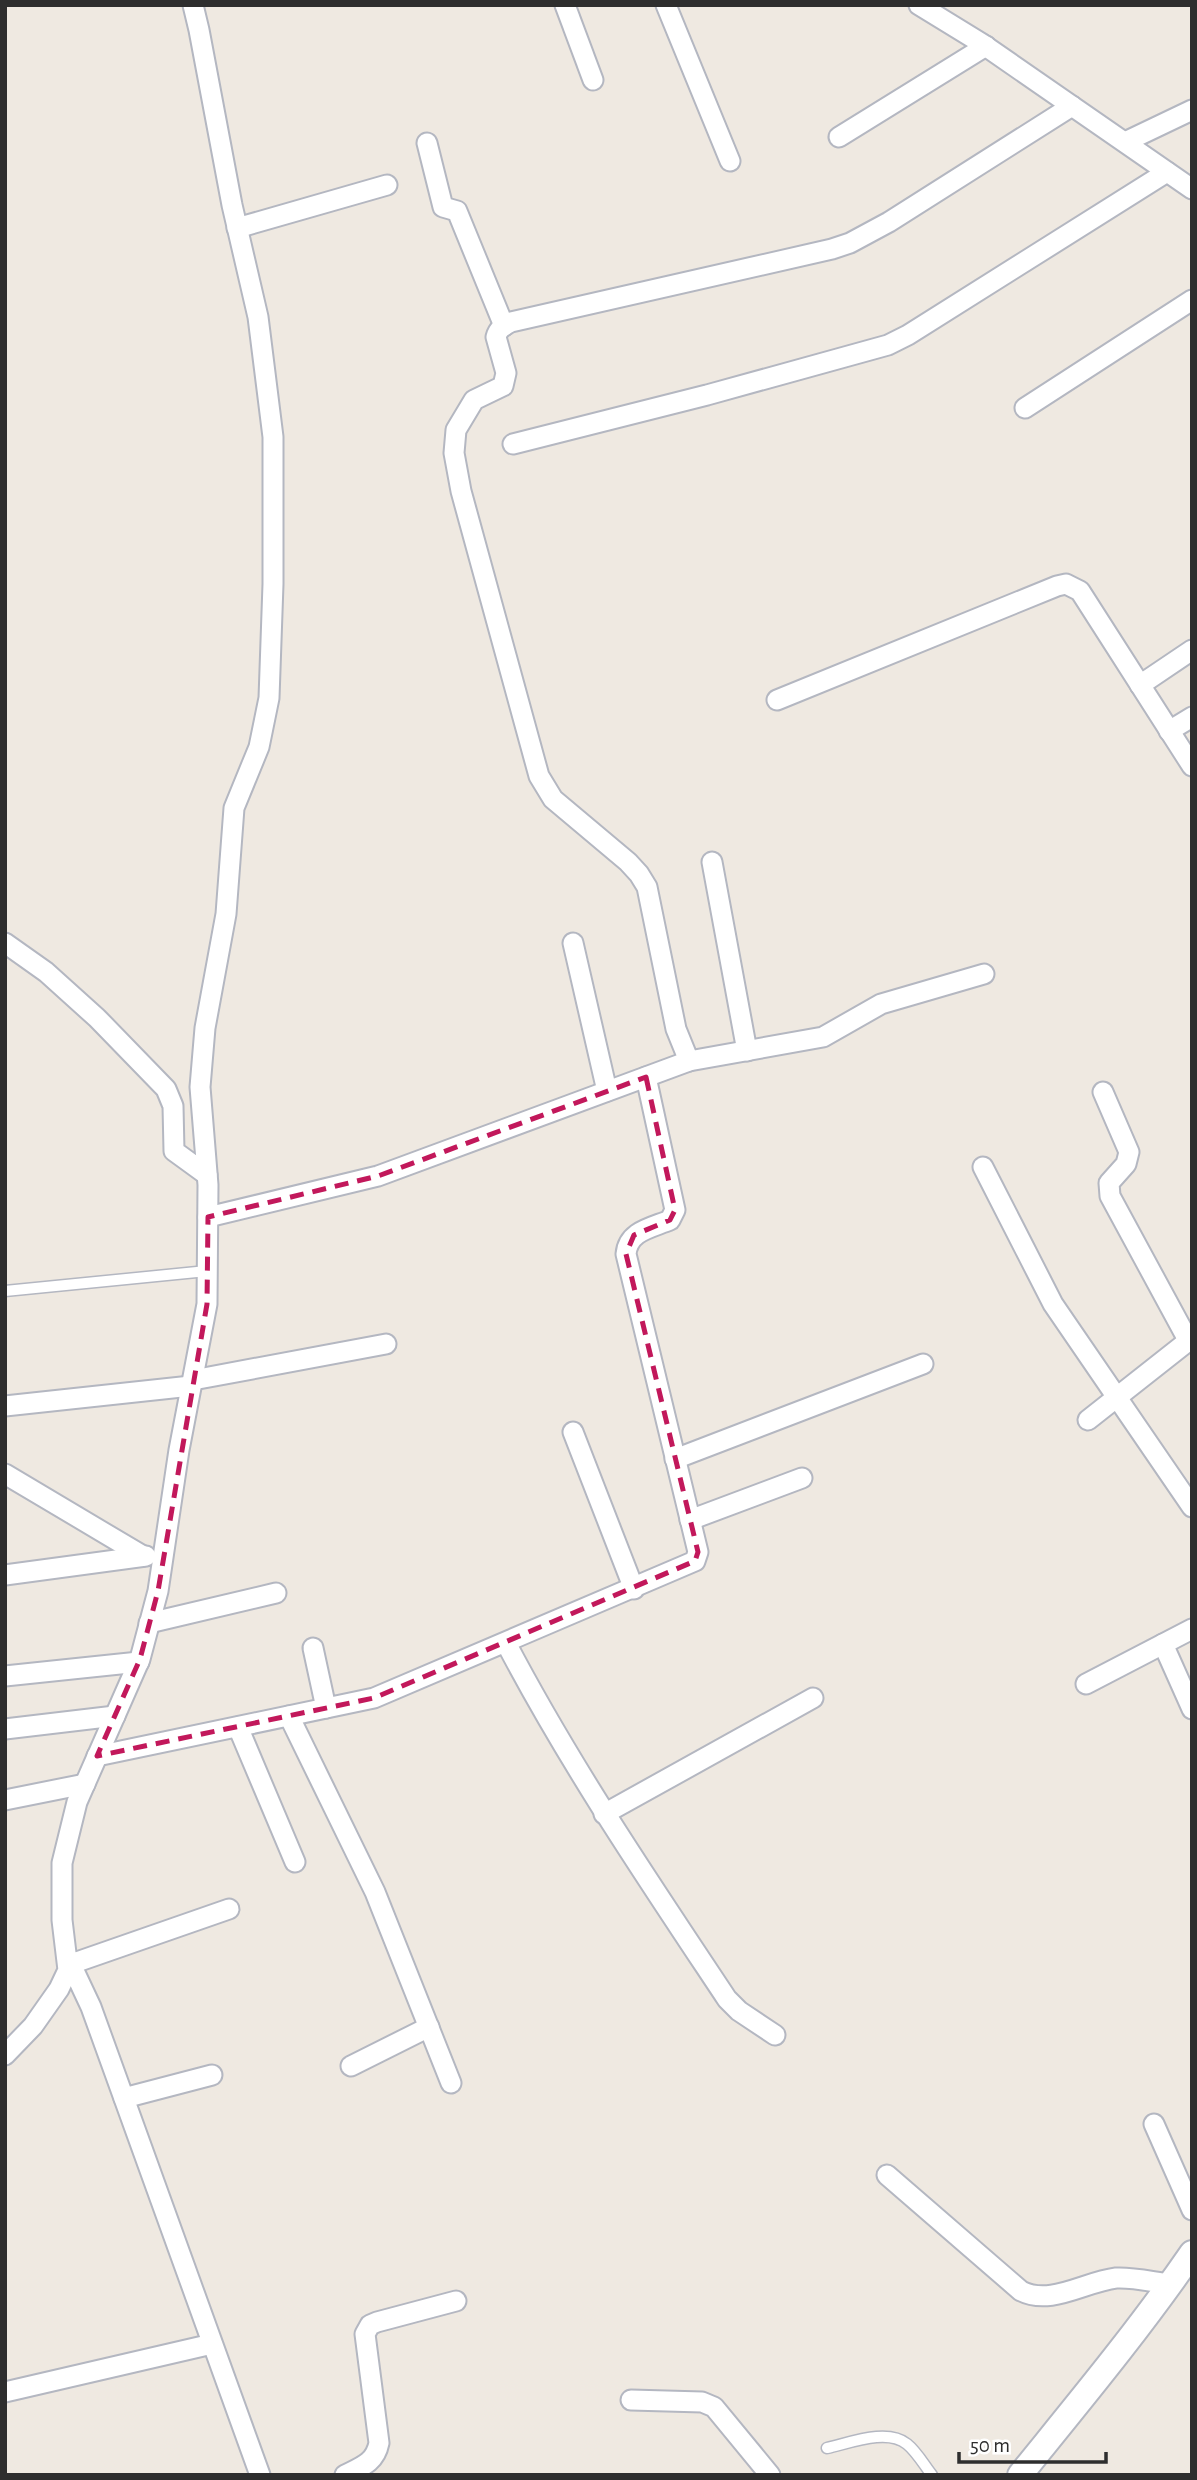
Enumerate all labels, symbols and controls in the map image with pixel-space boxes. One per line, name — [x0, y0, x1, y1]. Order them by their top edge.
scale bar — [959, 2420, 1106, 2464]
text: 50 m — [970, 2435, 1010, 2456]

